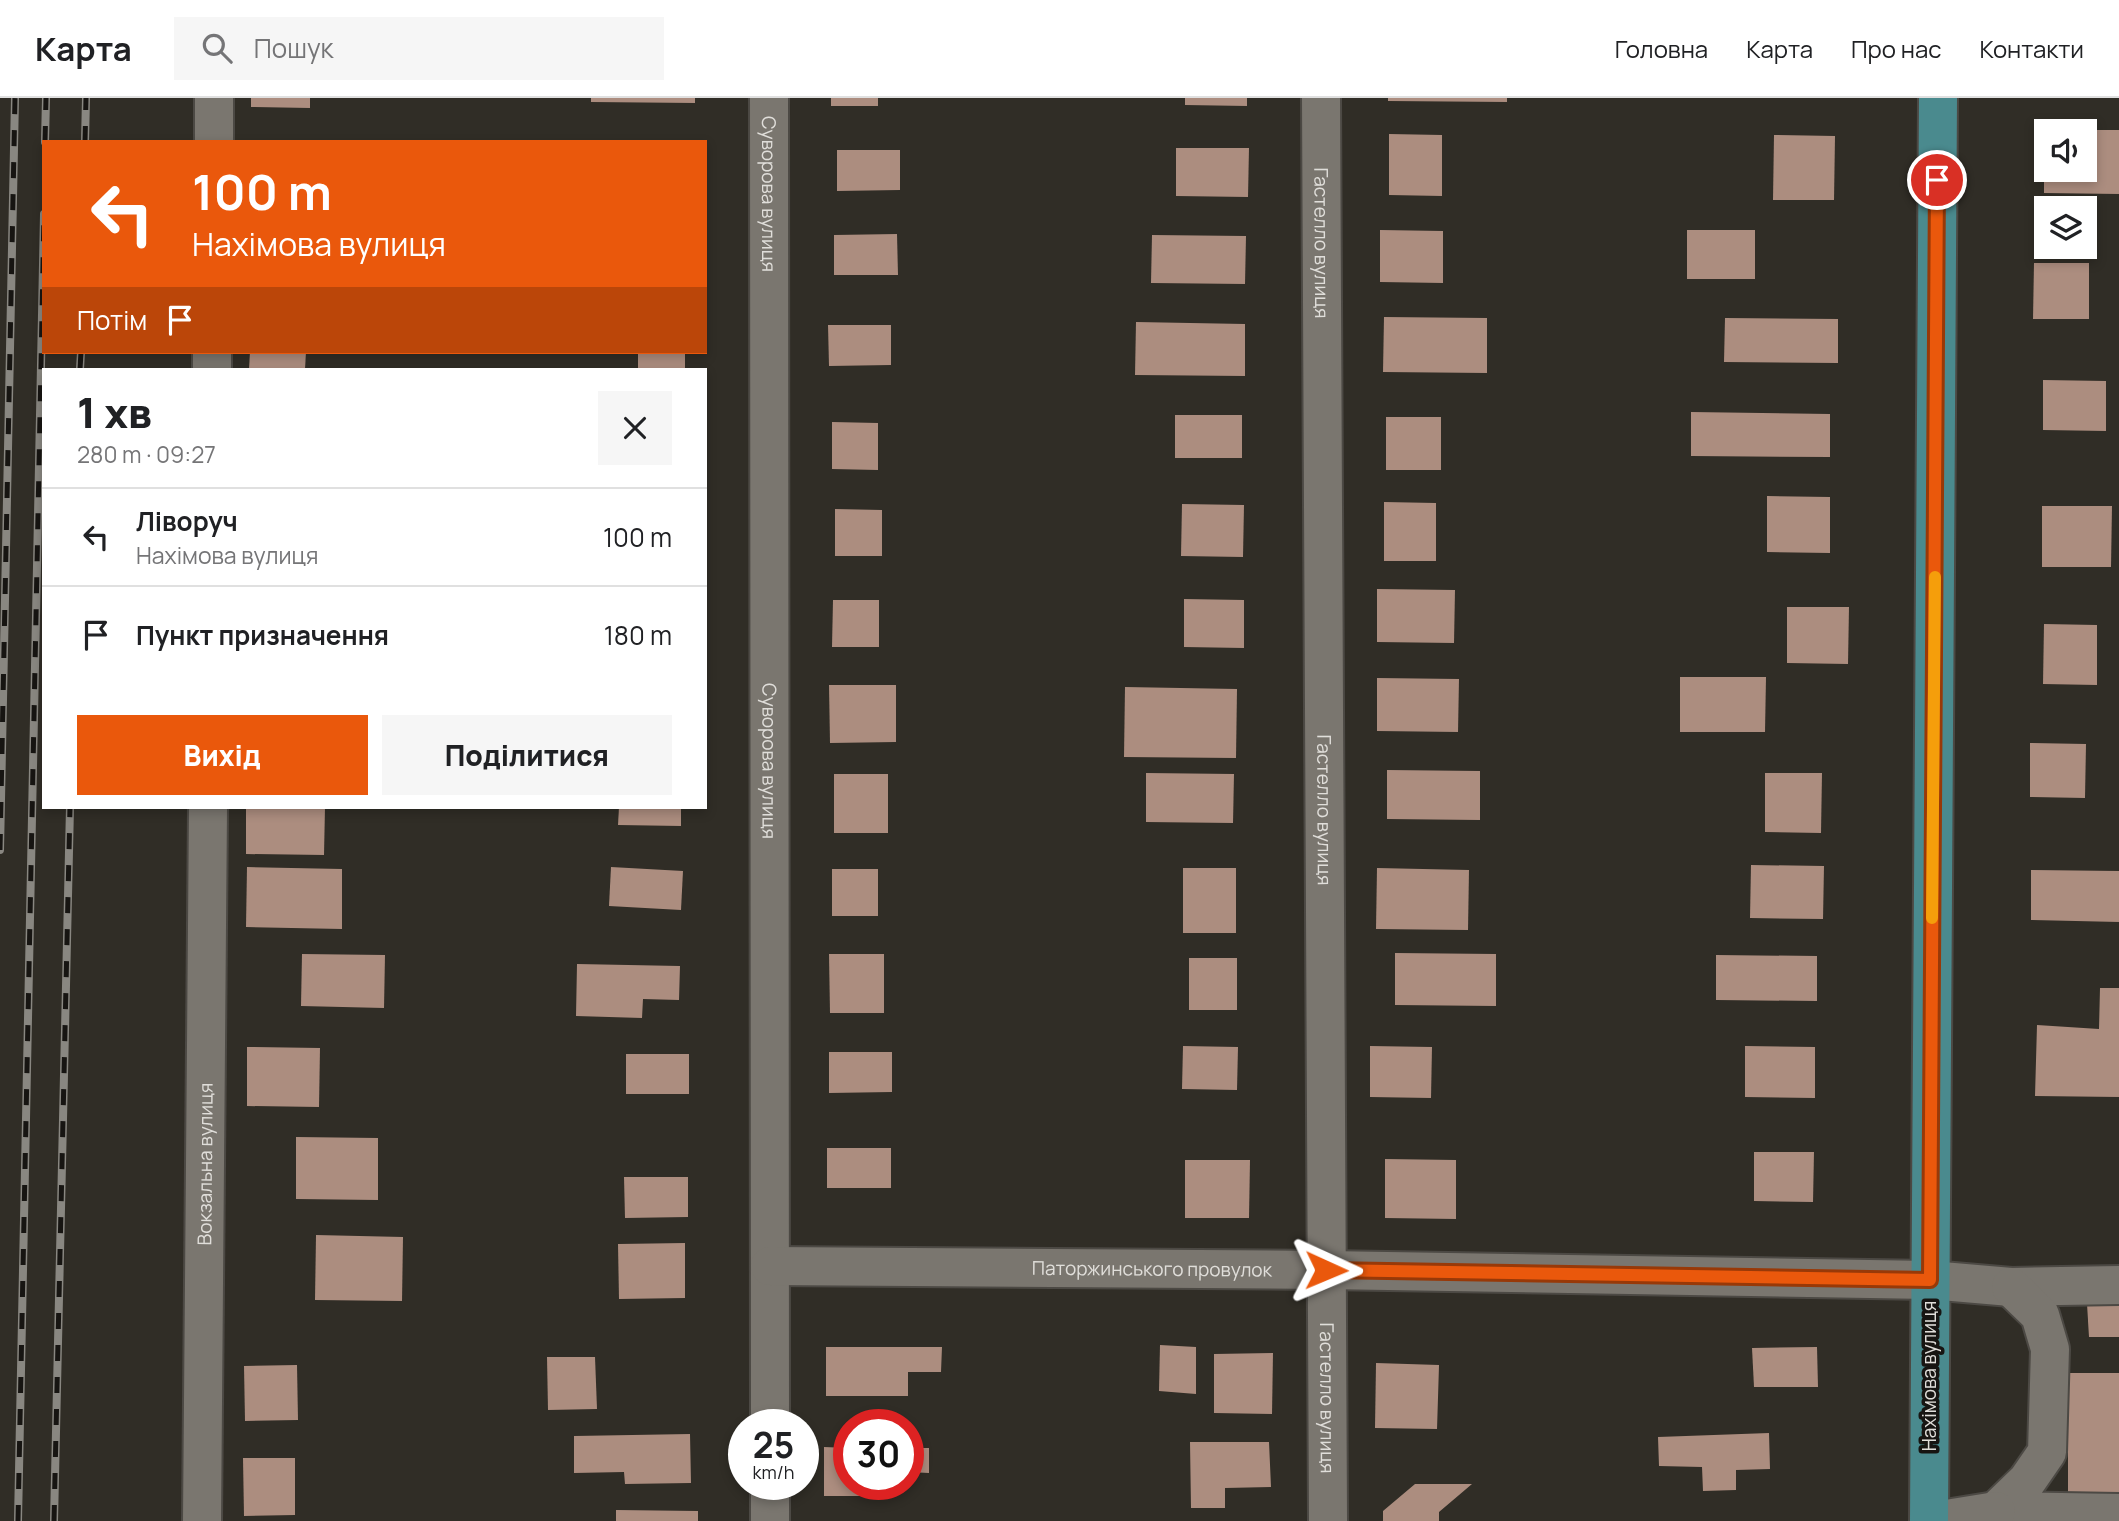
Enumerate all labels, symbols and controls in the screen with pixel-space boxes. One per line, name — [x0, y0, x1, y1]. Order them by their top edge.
search box — [174, 17, 664, 80]
text: Карта — [35, 26, 132, 71]
icon: search — [198, 29, 236, 67]
text: Пошук — [254, 30, 334, 66]
text: Головна — [1615, 32, 1708, 65]
text: Карта — [1746, 32, 1813, 65]
text: Про нас — [1851, 32, 1942, 65]
text: Контакти — [1980, 32, 2084, 65]
street label: Суворова вулиця — [756, 116, 782, 272]
map controls — [2034, 119, 2097, 259]
button: sound — [2034, 119, 2097, 182]
pin — [1907, 150, 1967, 210]
text: 100 m — [192, 158, 332, 225]
icon: arrive — [1918, 161, 1956, 199]
street label: Гастелло вулиця — [1308, 167, 1335, 319]
icon: left — [77, 168, 168, 259]
button: layers — [2034, 196, 2097, 259]
text: Нахімова вулиця — [192, 222, 446, 266]
icon: arrive — [161, 301, 199, 339]
text: Потім — [77, 302, 147, 338]
text: 1 хв — [77, 383, 152, 441]
button: close — [598, 391, 672, 465]
text: 280 m · 09:27 — [77, 438, 216, 470]
text: Ліворуч — [136, 503, 238, 539]
icon: left — [77, 518, 115, 556]
text: 100 m — [603, 519, 672, 555]
text: Нахімова вулиця — [136, 539, 318, 571]
icon: arrive — [77, 616, 115, 654]
text: Пункт призначення — [136, 617, 389, 653]
text: 180 m — [604, 617, 672, 653]
street label: Суворова вулиця — [756, 683, 783, 839]
button: Вихід — [77, 715, 368, 795]
button: Поділитися — [382, 715, 672, 795]
street label: Гастелло вулиця — [1311, 734, 1338, 886]
street label: Вокзальна вулиця — [191, 1083, 219, 1246]
position arrow — [1289, 1233, 1363, 1307]
street label: Паторжинського провулок — [1032, 1255, 1273, 1283]
street label: Нахімова вулиця — [1916, 1301, 1942, 1451]
street label: Гастелло вулиця — [1314, 1322, 1341, 1474]
speed limit sign: 30 — [833, 1409, 924, 1500]
text: 25 — [753, 1421, 794, 1469]
text: km/h — [753, 1460, 794, 1484]

